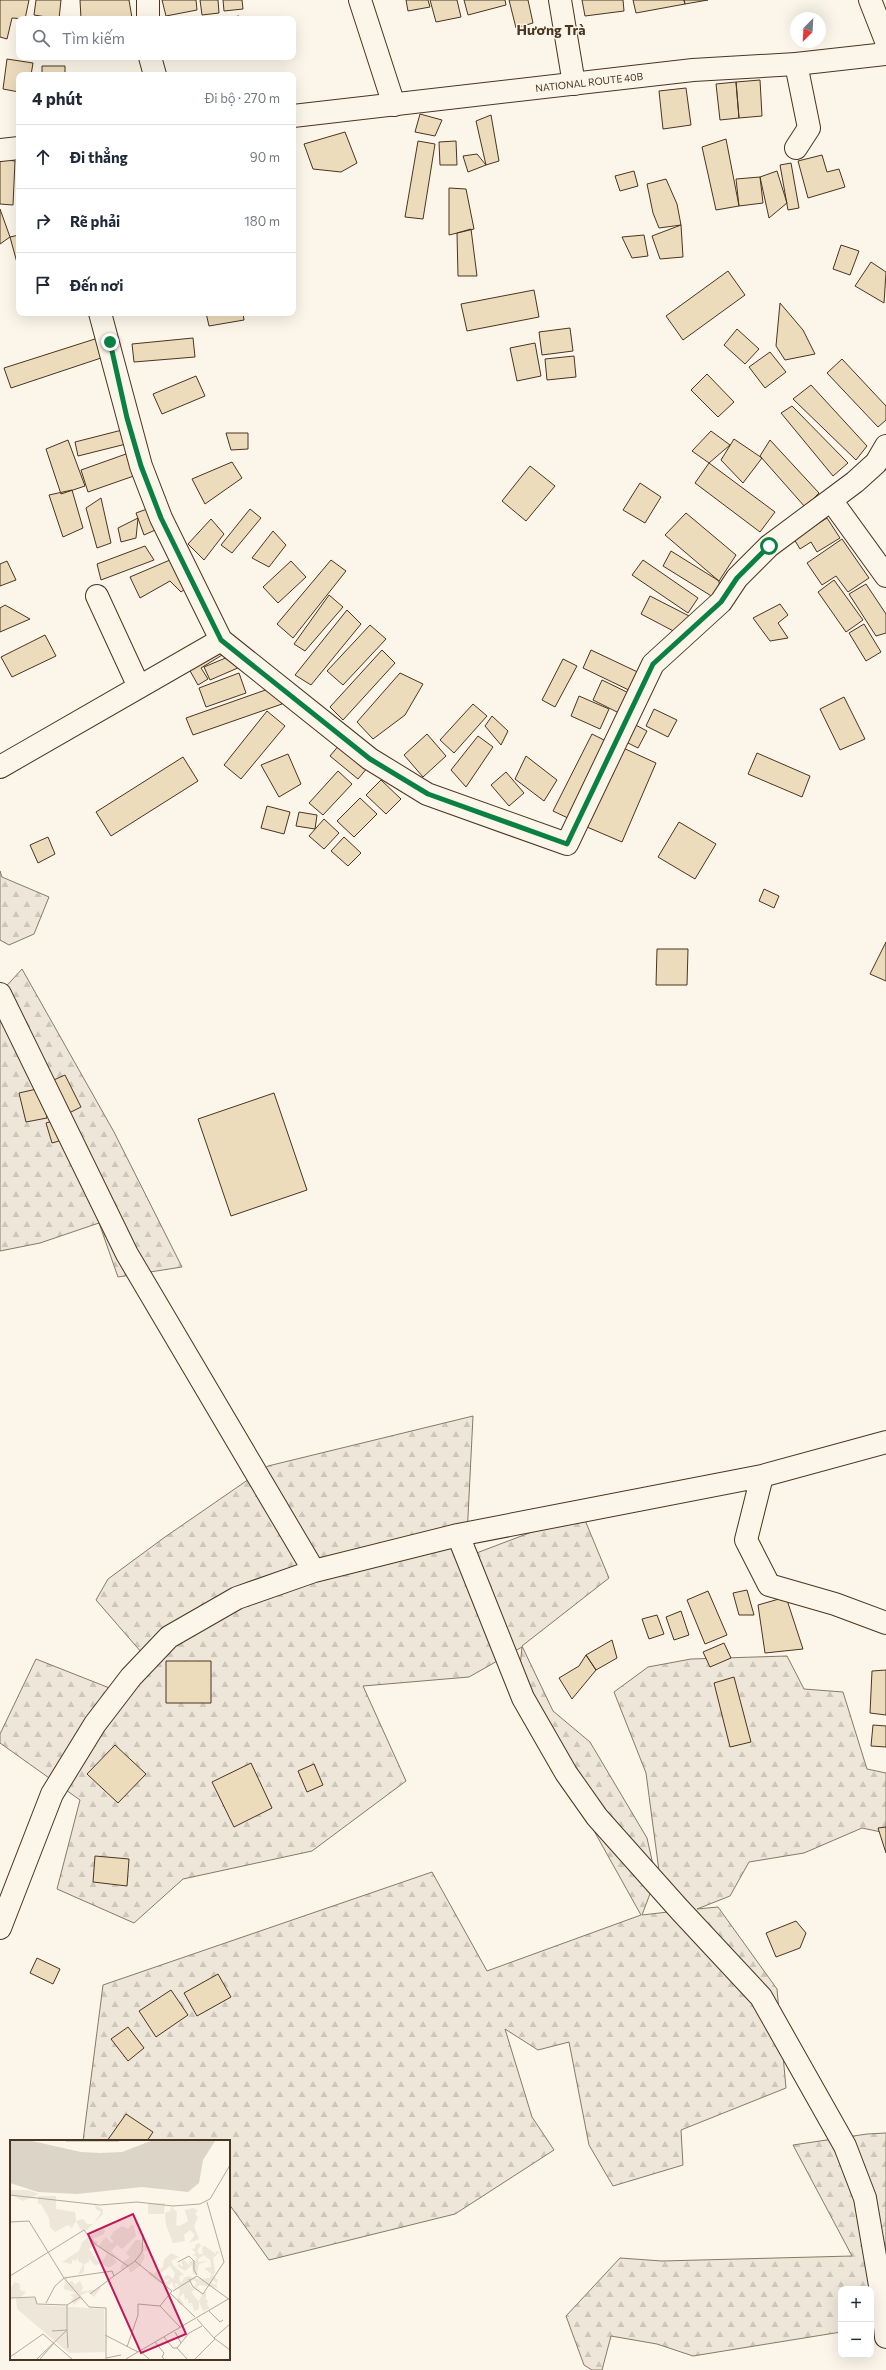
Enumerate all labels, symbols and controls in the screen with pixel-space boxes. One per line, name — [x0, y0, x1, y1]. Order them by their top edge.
north arrow — [790, 12, 826, 48]
search box — [16, 16, 296, 60]
district label: Hương Trà — [517, 21, 586, 38]
icon: search — [30, 27, 52, 49]
text: Tìm kiếm — [62, 29, 125, 47]
street label: NATIONAL ROUTE 40B — [535, 70, 644, 94]
text: 4 phút — [32, 88, 82, 109]
text: Đi bộ · 270 m — [205, 90, 280, 106]
icon: ahead — [32, 146, 54, 168]
text: Đi thẳng — [70, 148, 128, 166]
text: 90 m — [250, 149, 280, 165]
icon: right — [32, 210, 54, 232]
text: Rẽ phải — [70, 212, 120, 230]
text: 180 m — [244, 213, 280, 229]
icon: arrive — [32, 274, 54, 296]
text: Đến nơi — [70, 276, 123, 294]
route end — [101, 333, 119, 351]
route start — [760, 537, 778, 555]
inset map — [10, 2140, 230, 2360]
map controls — [838, 2286, 874, 2358]
button: + — [838, 2286, 874, 2322]
button: − — [838, 2322, 874, 2358]

